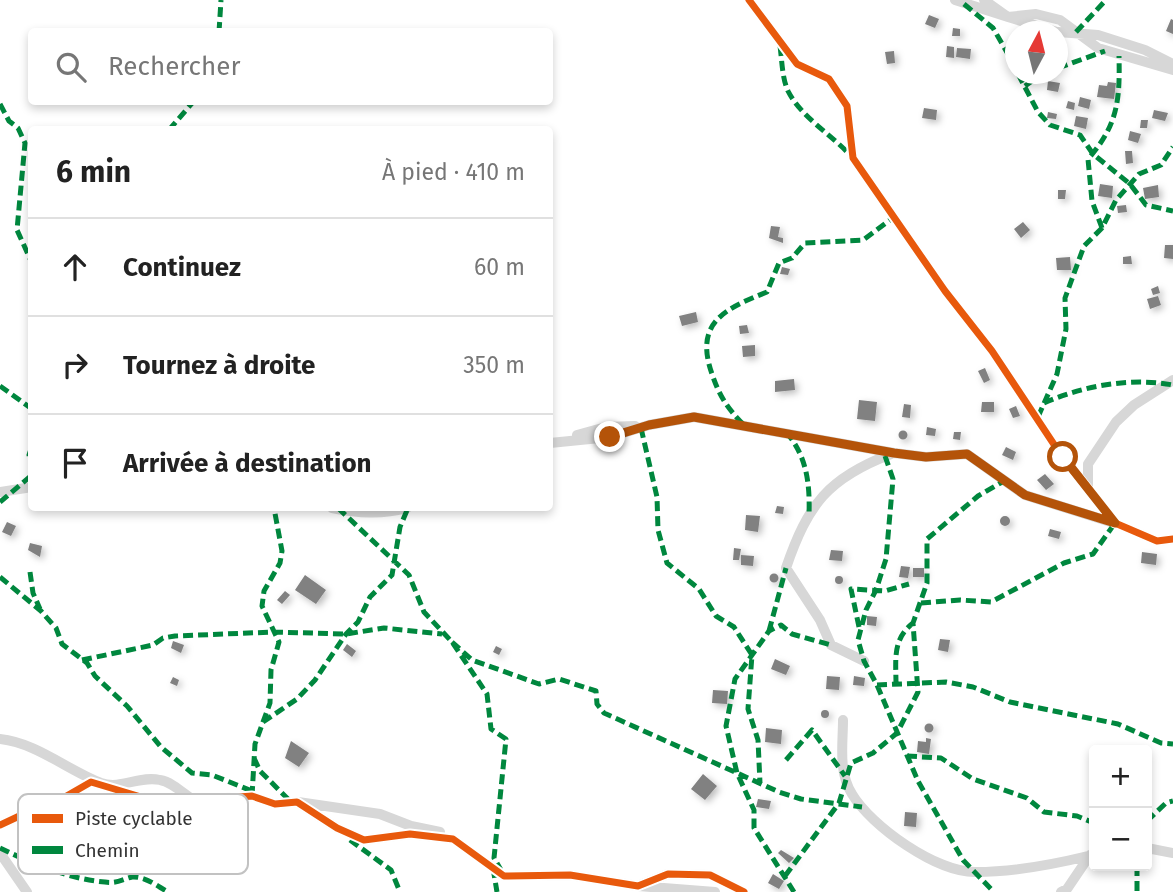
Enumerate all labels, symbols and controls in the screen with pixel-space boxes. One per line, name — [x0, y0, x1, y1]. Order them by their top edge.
north arrow — [1005, 21, 1068, 84]
search box — [28, 28, 553, 105]
icon: search — [52, 48, 90, 86]
text: Rechercher — [108, 51, 240, 82]
text: 6 min — [56, 154, 131, 190]
text: À pied · 410 m — [382, 158, 525, 186]
icon: ahead — [56, 248, 94, 286]
text: Continuez — [123, 252, 241, 283]
text: 60 m — [474, 253, 525, 281]
icon: right — [56, 346, 94, 384]
text: Tournez à droite — [123, 350, 315, 381]
text: 350 m — [463, 351, 525, 379]
route end — [594, 421, 625, 452]
route start — [1047, 441, 1078, 472]
icon: arrive — [56, 444, 94, 482]
text: Arrivée à destination — [123, 448, 372, 479]
map controls — [1089, 745, 1152, 871]
button: + — [1089, 745, 1152, 808]
legend — [18, 794, 248, 874]
text: Piste cyclable — [75, 807, 193, 830]
button: − — [1089, 808, 1152, 871]
text: Chemin — [75, 839, 140, 862]

